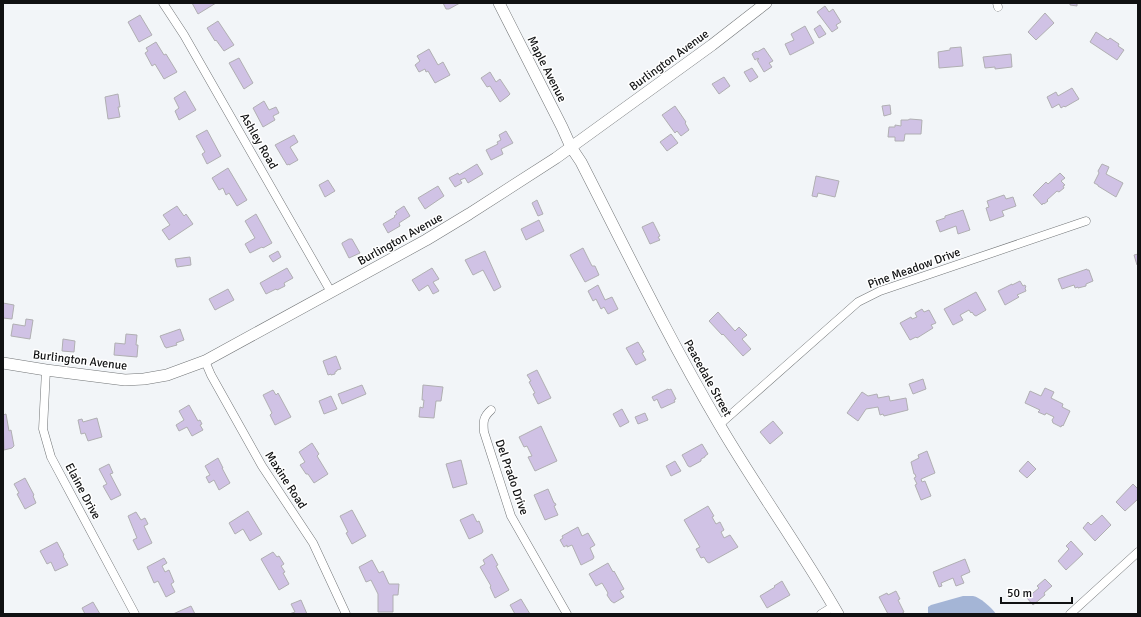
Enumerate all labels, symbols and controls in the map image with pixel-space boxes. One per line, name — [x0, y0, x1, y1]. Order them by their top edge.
street label: Burlington Avenue — [626, 26, 712, 94]
street label: Maple Avenue — [524, 34, 570, 105]
street label: Ashley Road — [236, 111, 281, 172]
street label: Burlington Avenue — [355, 210, 445, 269]
street label: Pine Meadow Drive — [866, 245, 963, 292]
street label: Peacedale Street — [680, 337, 735, 419]
street label: Burlington Avenue — [32, 347, 128, 374]
street label: Del Prado Drive — [492, 437, 531, 517]
street label: Maxine Road — [261, 449, 310, 512]
street label: Elaine Drive — [61, 460, 104, 522]
scale bar — [1001, 579, 1072, 605]
text: 50 m — [1007, 586, 1032, 601]

